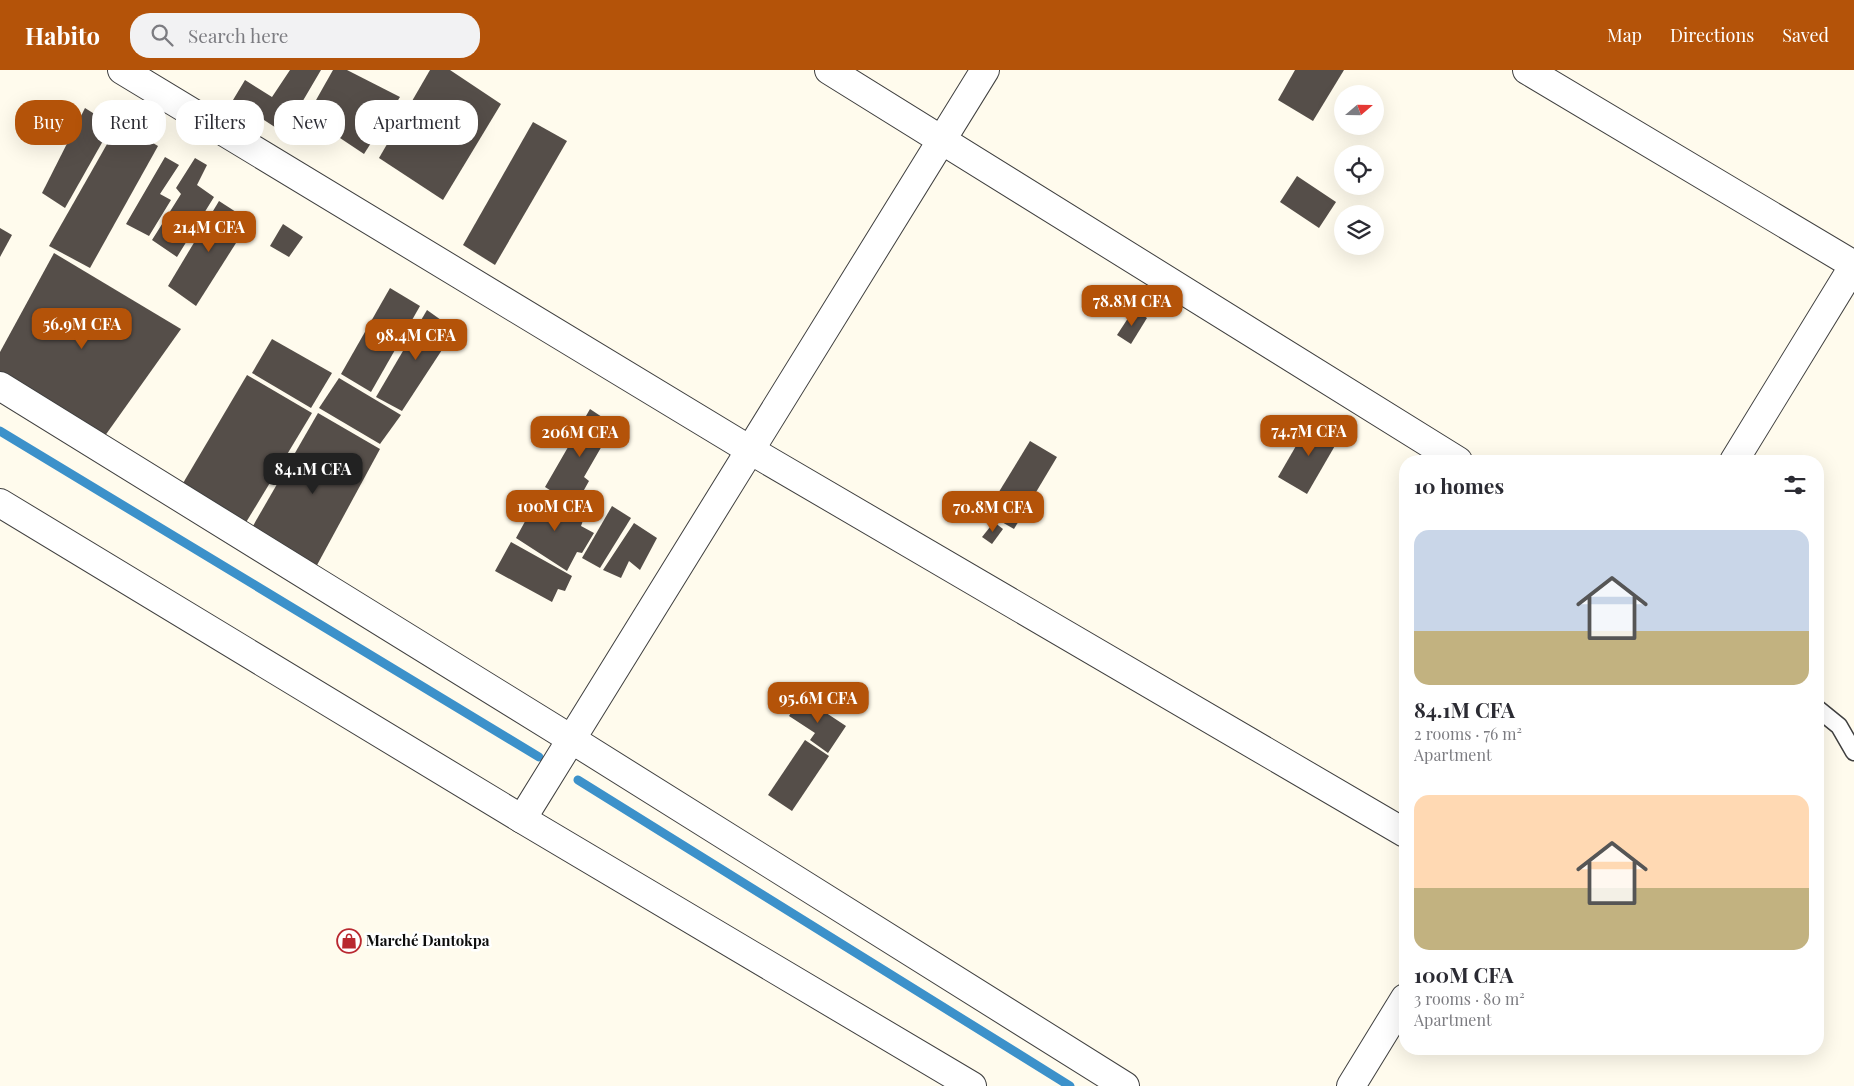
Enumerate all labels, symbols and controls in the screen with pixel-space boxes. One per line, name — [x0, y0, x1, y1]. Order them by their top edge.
search box — [130, 13, 480, 58]
text: Habito — [25, 19, 100, 51]
icon: search — [148, 21, 176, 49]
text: Search here — [188, 22, 289, 48]
text: Map — [1607, 23, 1642, 47]
text: Directions — [1670, 23, 1754, 47]
text: Saved — [1782, 23, 1829, 47]
north arrow — [1334, 85, 1384, 135]
map controls — [1334, 85, 1384, 255]
chip: Buy — [15, 100, 82, 145]
chip: Rent — [92, 100, 166, 145]
chip: Filters — [176, 100, 264, 145]
chip: New — [274, 100, 345, 145]
chip: Apartment — [355, 100, 478, 145]
button: locate — [1334, 145, 1384, 195]
button: layers — [1334, 205, 1384, 255]
pin: 214M CFA — [157, 210, 261, 253]
text: 214M CFA — [173, 216, 245, 237]
pin: 78.8M CFA — [1075, 284, 1189, 327]
text: 78.8M CFA — [1093, 290, 1171, 311]
pin: 56.9M CFA — [25, 308, 139, 350]
text: 56.9M CFA — [43, 313, 121, 334]
pin: 98.4M CFA — [359, 318, 473, 361]
text: 98.4M CFA — [376, 324, 456, 345]
pin: 74.7M CFA — [1252, 414, 1366, 457]
pin: 206M CFA — [528, 416, 632, 458]
text: 74.7M CFA — [1271, 420, 1347, 441]
text: 206M CFA — [542, 421, 618, 442]
pin: 84.1M CFA — [256, 452, 370, 495]
text: 84.1M CFA — [275, 458, 352, 479]
text: 10 homes — [1414, 471, 1504, 499]
icon: filters — [1781, 471, 1809, 499]
pin: 100M CFA — [503, 490, 607, 532]
pin: 70.8M CFA — [936, 490, 1050, 533]
text: 100M CFA — [517, 495, 593, 516]
text: 70.8M CFA — [953, 496, 1033, 517]
icon: home — [1567, 563, 1657, 653]
pin: 95.6M CFA — [761, 682, 875, 724]
text: 95.6M CFA — [779, 687, 857, 708]
text: 84.1M CFA — [1414, 695, 1515, 723]
text: 2 rooms · 76 m² — [1414, 723, 1522, 744]
text: Apartment — [1414, 744, 1492, 765]
icon: home — [1567, 828, 1657, 918]
shop icon: Marché Dantokpa — [336, 928, 362, 954]
place label: Marché Dantokpa — [366, 930, 490, 950]
text: 100M CFA — [1414, 960, 1514, 988]
text: 3 rooms · 80 m² — [1414, 988, 1525, 1009]
text: Apartment — [1414, 1009, 1492, 1030]

